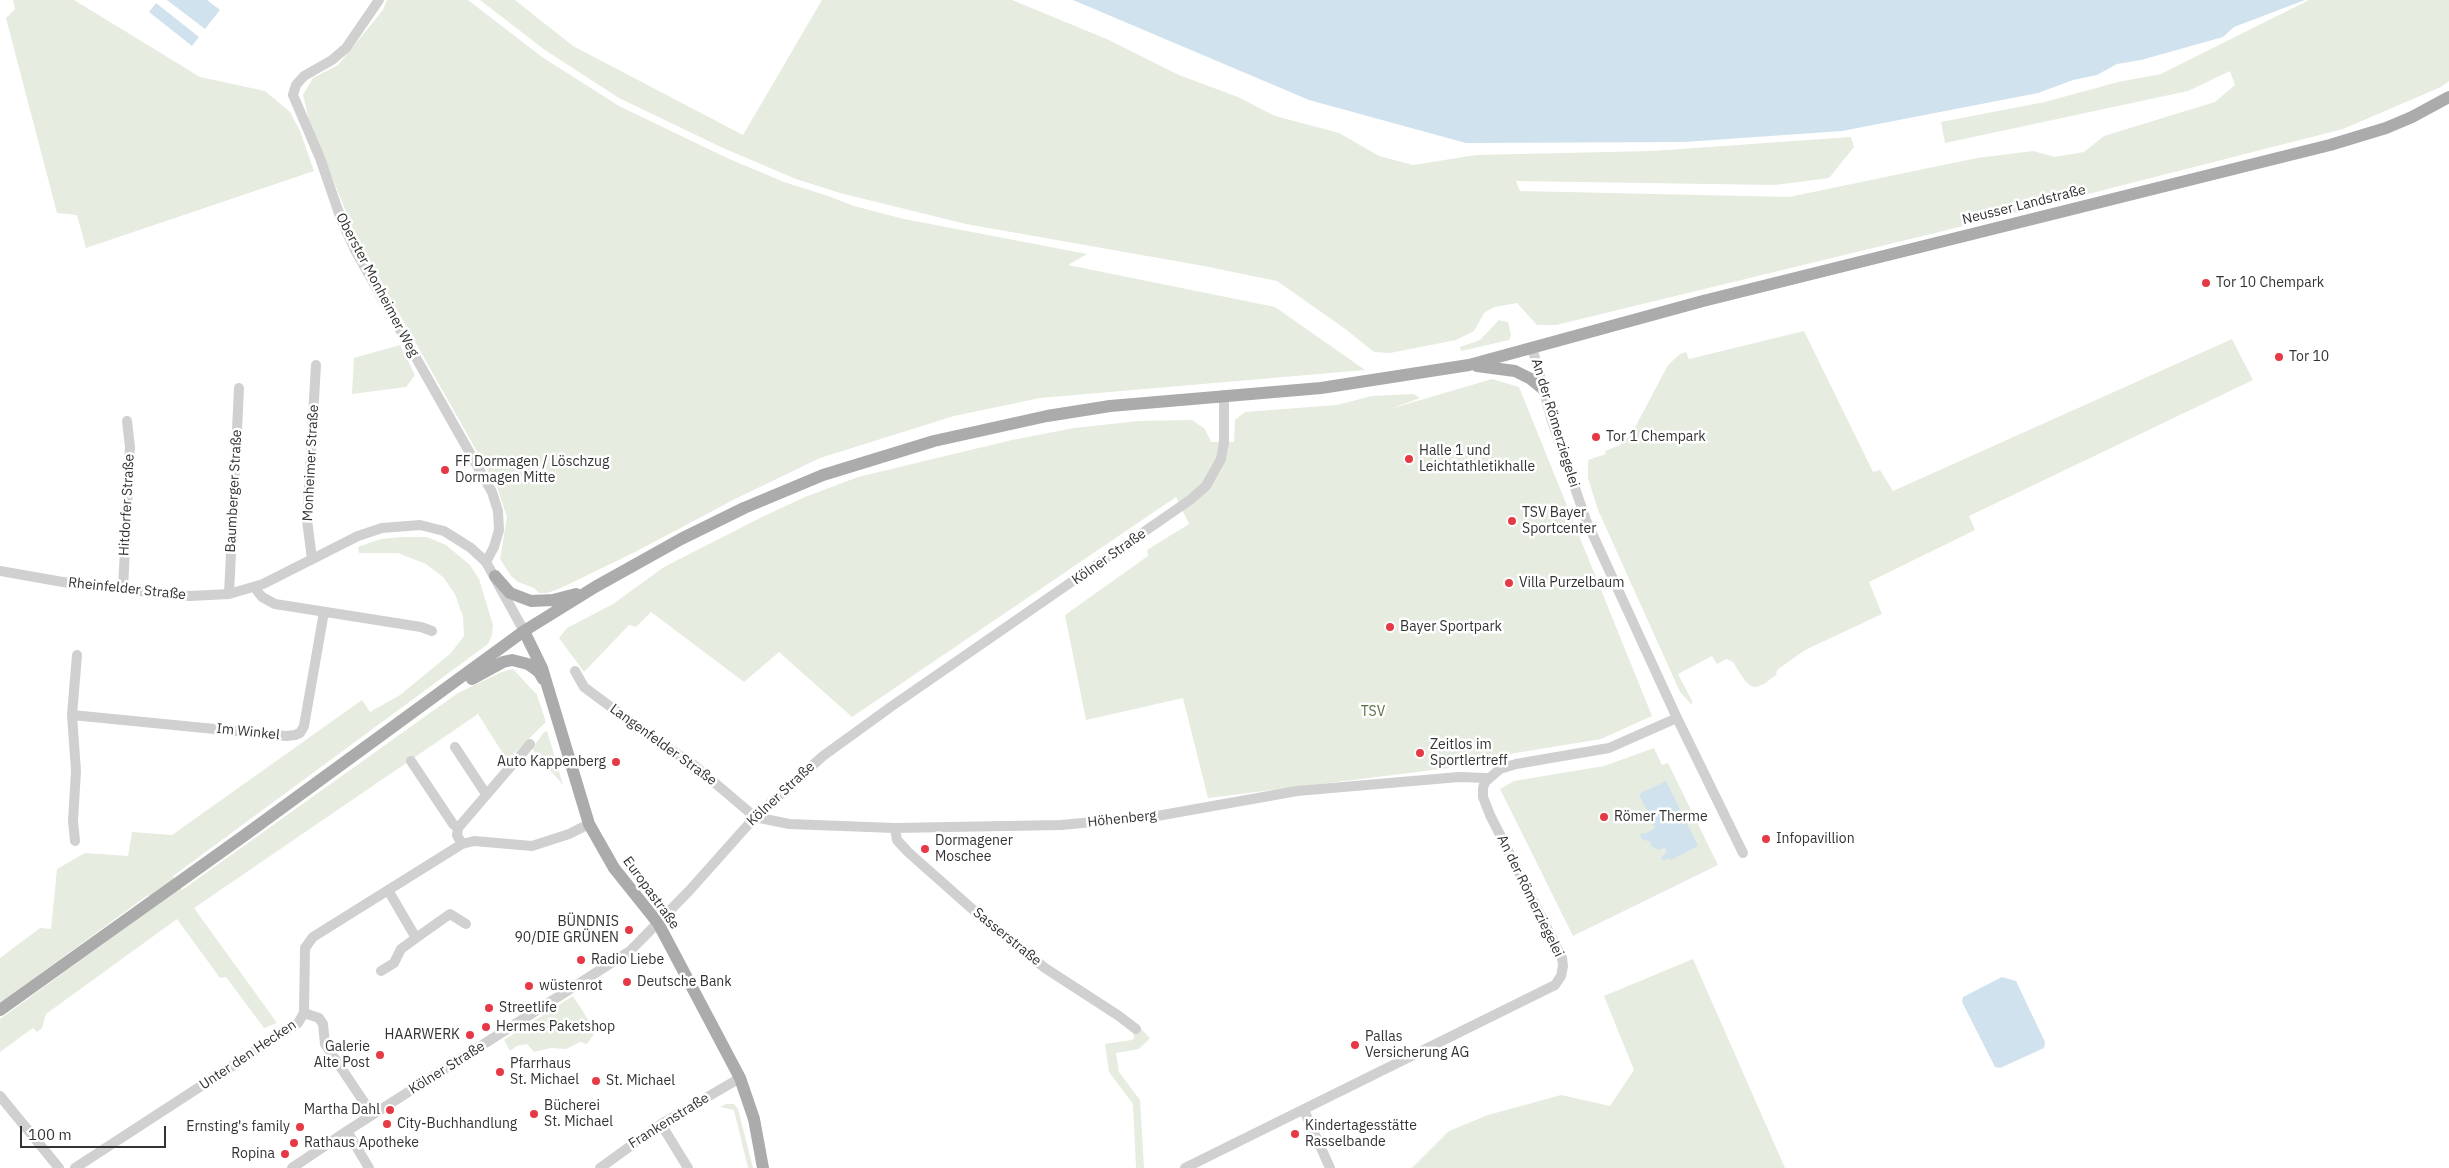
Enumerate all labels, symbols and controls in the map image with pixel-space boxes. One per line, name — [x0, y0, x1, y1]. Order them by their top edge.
street label: Neusser Landstraße — [1961, 182, 2087, 228]
street label: Oberster Monheimer Weg — [332, 210, 422, 360]
place label: Tor 10 Chempark — [2216, 275, 2324, 291]
marker: Tor 10 Chempark — [2200, 277, 2212, 289]
place label: Tor 10 — [2289, 349, 2329, 365]
marker: Tor 10 — [2273, 351, 2285, 363]
street label: An der Römerziegelei — [1527, 357, 1583, 489]
street label: Monheimer Straße — [300, 404, 322, 522]
street label: Baumberger Straße — [222, 429, 246, 553]
place label: Tor 1 Chempark — [1606, 429, 1706, 445]
marker: Tor 1 Chempark — [1590, 431, 1602, 443]
place label: Halle 1 und Leichtathletikhalle — [1419, 443, 1535, 476]
street label: Hitdorfer Straße — [116, 453, 138, 557]
marker: Halle 1 und Leichtathletikhalle — [1403, 453, 1415, 465]
place label: FF Dormagen / Löschzug Dormagen Mitte — [455, 454, 609, 487]
marker: FF Dormagen / Löschzug Dormagen Mitte — [439, 464, 451, 476]
place label: TSV Bayer Sportcenter — [1522, 505, 1596, 538]
marker: TSV Bayer Sportcenter — [1506, 515, 1518, 527]
street label: Kölner Straße — [1069, 525, 1149, 589]
street label: Rheinfelder Straße — [67, 574, 187, 604]
place label: Villa Purzelbaum — [1519, 575, 1625, 591]
marker: Villa Purzelbaum — [1503, 577, 1515, 589]
place label: Bayer Sportpark — [1400, 619, 1502, 635]
marker: Bayer Sportpark — [1384, 621, 1396, 633]
street label: Langenfelder Straße — [606, 701, 720, 789]
park label: TSV — [1361, 704, 1385, 720]
street label: Im Winkel — [215, 720, 281, 744]
place label: Zeitlos im Sportlertreff — [1430, 737, 1508, 770]
marker: Zeitlos im Sportlertreff — [1414, 747, 1426, 759]
place label: Auto Kappenberg — [497, 754, 606, 770]
marker: Auto Kappenberg — [610, 756, 622, 768]
street label: Kölner Straße — [744, 758, 818, 830]
street label: Höhenberg — [1087, 807, 1157, 831]
place label: Römer Therme — [1614, 809, 1708, 825]
marker: Römer Therme — [1598, 811, 1610, 823]
place label: Infopavillion — [1776, 831, 1855, 847]
street label: An der Römerziegelei — [1493, 832, 1567, 960]
place label: Dormagener Moschee — [935, 833, 1013, 866]
marker: Infopavillion — [1760, 833, 1772, 845]
marker: Dormagener Moschee — [919, 843, 931, 855]
street label: Europastraße — [619, 853, 683, 933]
street label: Sasserstraße — [970, 904, 1044, 970]
place label: BÜNDNIS 90/DIE GRÜNEN — [514, 914, 619, 946]
marker: BÜNDNIS 90/DIE GRÜNEN — [623, 924, 635, 936]
place label: Radio Liebe — [591, 952, 664, 968]
marker: Radio Liebe — [575, 954, 587, 966]
place label: Deutsche Bank — [637, 974, 732, 990]
marker: Deutsche Bank — [621, 976, 633, 988]
place label: wüstenrot — [539, 978, 603, 994]
marker: wüstenrot — [523, 980, 535, 992]
place label: Streetlife — [499, 1000, 557, 1016]
marker: Streetlife — [483, 1002, 495, 1014]
street label: Unter den Hecken — [197, 1016, 299, 1094]
place label: Hermes Paketshop — [496, 1019, 615, 1035]
marker: Hermes Paketshop — [480, 1021, 492, 1033]
place label: HAARWERK — [385, 1027, 460, 1043]
marker: HAARWERK — [464, 1029, 476, 1041]
place label: Pallas Versicherung AG — [1365, 1029, 1469, 1062]
street label: Kölner Straße — [406, 1038, 488, 1098]
place label: Galerie Alte Post — [314, 1039, 370, 1072]
marker: Pallas Versicherung AG — [1349, 1039, 1361, 1051]
marker: Galerie Alte Post — [374, 1049, 386, 1061]
place label: Pfarrhaus St. Michael — [510, 1056, 579, 1088]
marker: Pfarrhaus St. Michael — [494, 1066, 506, 1078]
place label: St. Michael — [606, 1073, 675, 1089]
marker: St. Michael — [590, 1075, 602, 1087]
street label: Frankenstraße — [626, 1090, 712, 1152]
place label: Bücherei St. Michael — [544, 1098, 613, 1130]
place label: Martha Dahl — [304, 1102, 380, 1118]
marker: Martha Dahl — [384, 1104, 396, 1116]
marker: Bücherei St. Michael — [528, 1108, 540, 1120]
scale bar — [22, 1116, 169, 1148]
place label: City-Buchhandlung — [397, 1116, 517, 1132]
marker: City-Buchhandlung — [381, 1118, 393, 1130]
place label: Kindertagesstätte Rasselbande — [1305, 1118, 1417, 1150]
place label: Ernsting's family — [186, 1119, 290, 1135]
marker: Ernsting's family — [294, 1121, 306, 1133]
text: 100 m — [28, 1125, 72, 1144]
marker: Kindertagesstätte Rasselbande — [1289, 1128, 1301, 1140]
place label: Rathaus Apotheke — [304, 1135, 419, 1151]
marker: Rathaus Apotheke — [288, 1137, 300, 1149]
place label: Ropina — [231, 1146, 275, 1162]
marker: Ropina — [279, 1148, 291, 1160]

